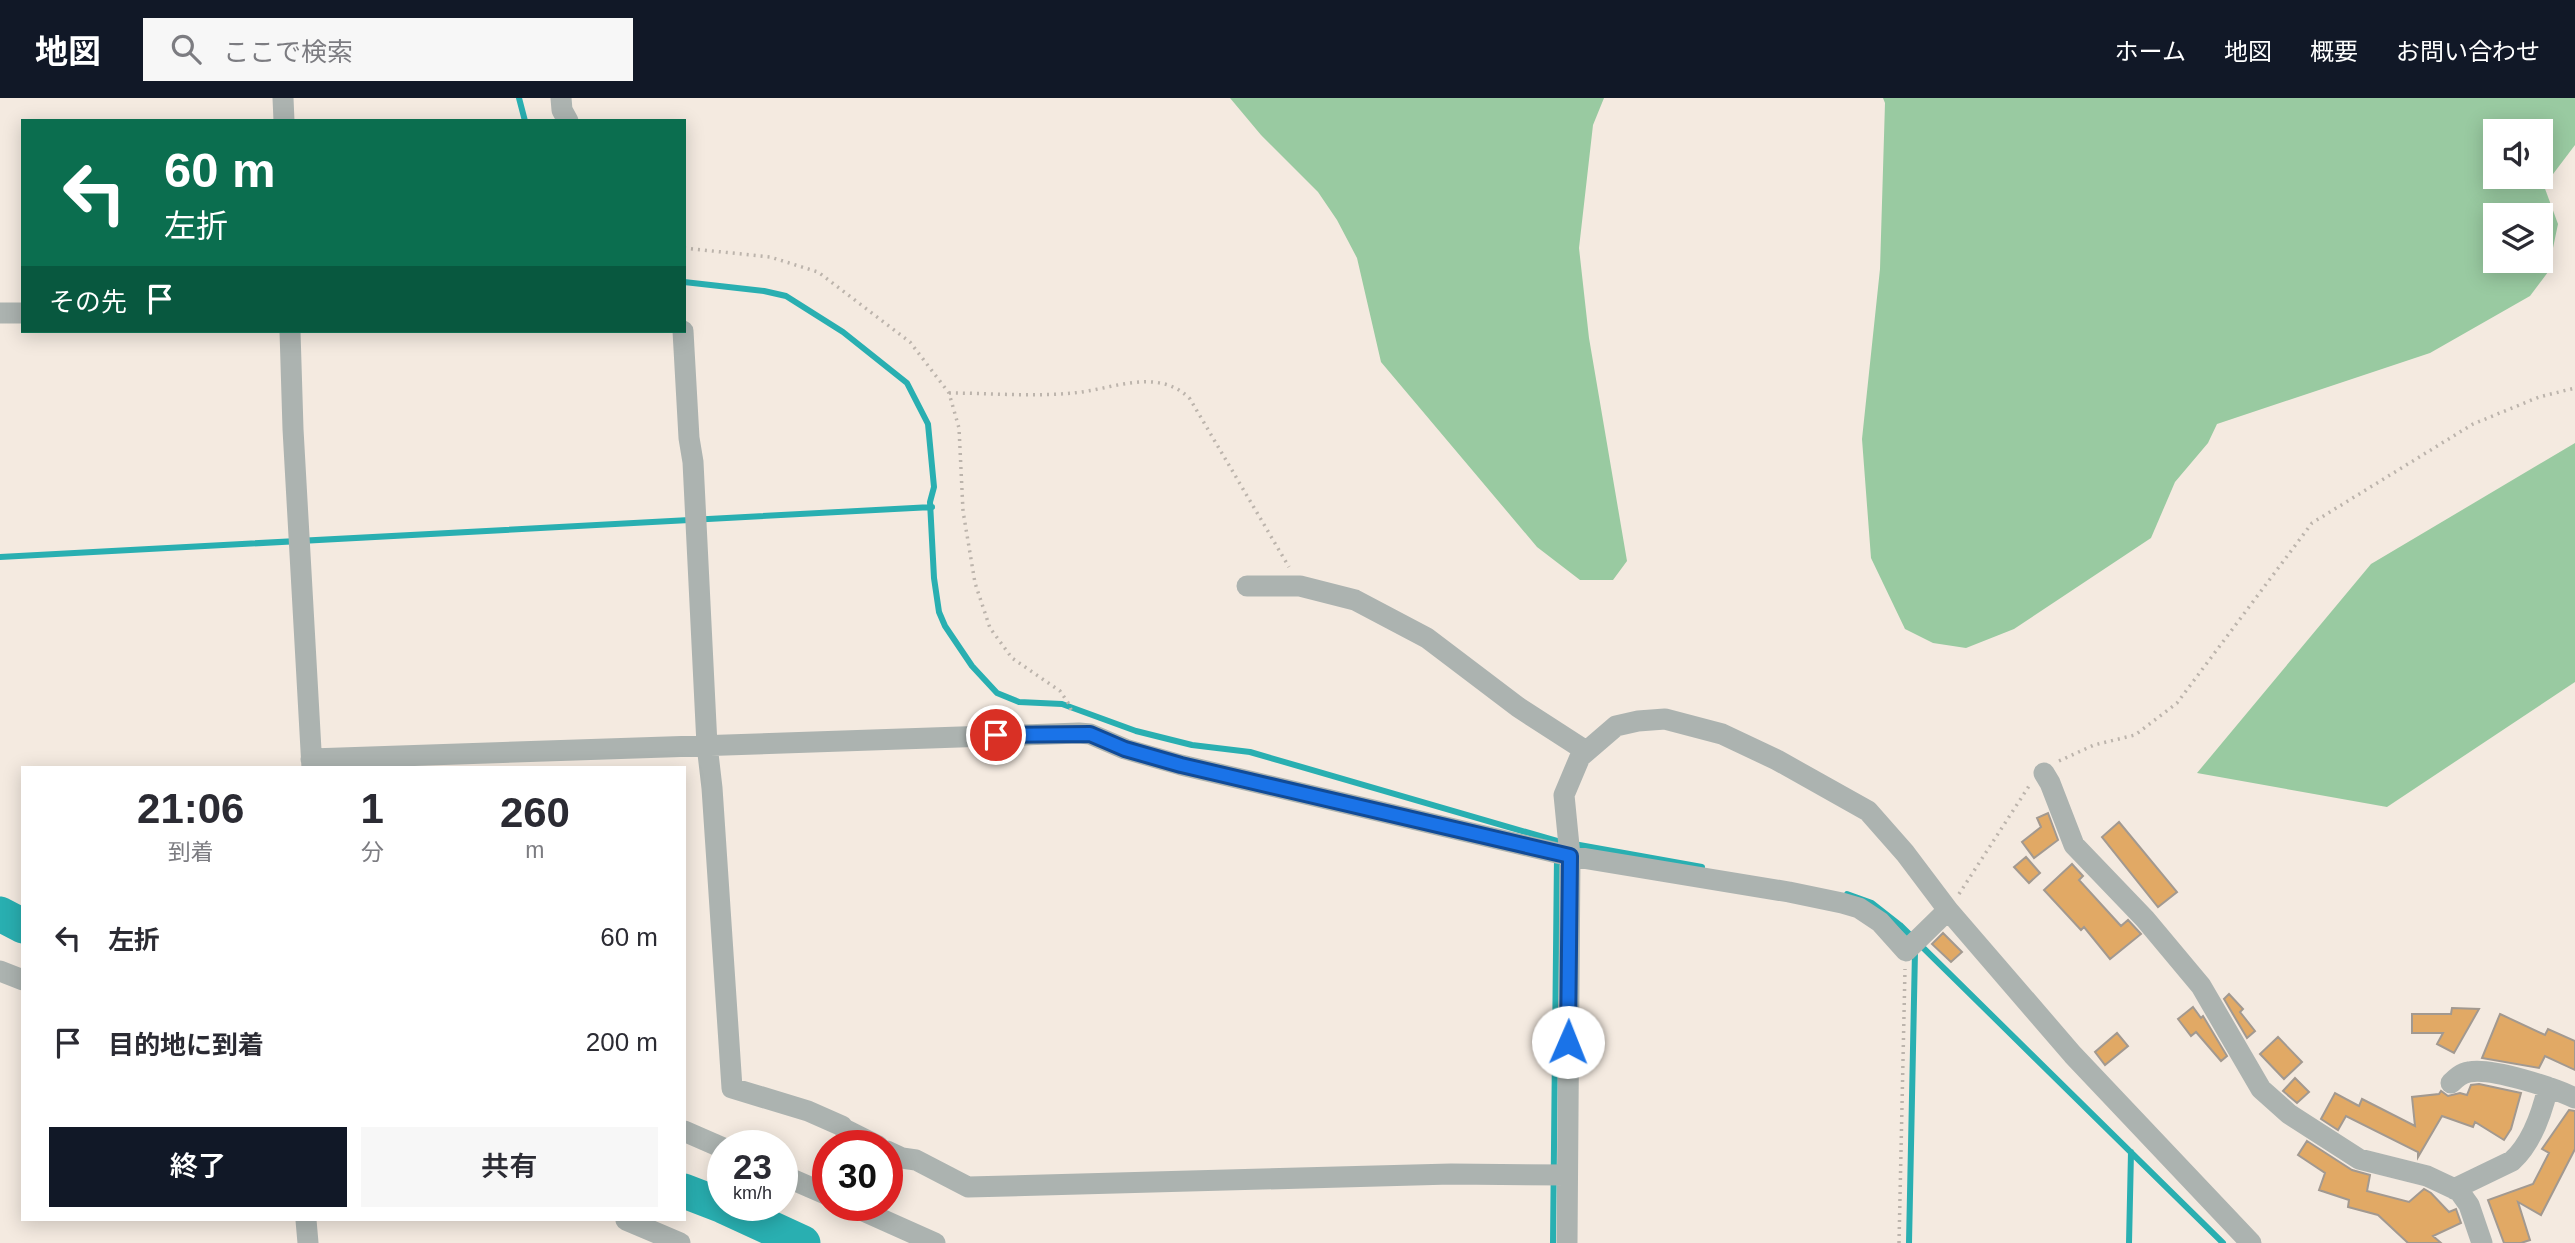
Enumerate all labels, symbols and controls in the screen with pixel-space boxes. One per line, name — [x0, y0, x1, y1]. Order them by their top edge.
search box — [143, 18, 633, 81]
icon: search — [167, 30, 205, 68]
text: 地図 — [35, 33, 101, 70]
text: ここで検索 — [223, 37, 353, 67]
text: ホーム — [2115, 38, 2186, 65]
text: 地図 — [2224, 38, 2272, 65]
text: 概要 — [2310, 38, 2358, 65]
text: お問い合わせ — [2396, 38, 2540, 65]
map controls — [2483, 119, 2553, 273]
button: sound — [2483, 119, 2553, 189]
text: 60 m — [164, 143, 276, 197]
icon: left — [49, 147, 140, 238]
button: layers — [2483, 203, 2553, 273]
text: 左折 — [164, 208, 228, 244]
icon: arrive — [141, 280, 179, 318]
text: その先 — [49, 287, 127, 317]
pin — [966, 705, 1026, 765]
icon: arrive — [977, 716, 1015, 754]
text: 21:06 — [137, 785, 244, 832]
text: 1 — [360, 785, 384, 832]
text: 260 — [500, 789, 570, 836]
text: m — [525, 837, 545, 863]
text: 到着 — [168, 839, 214, 865]
text: 分 — [361, 839, 384, 865]
icon: left — [49, 919, 87, 957]
text: 60 m — [600, 922, 658, 952]
text: 左折 — [108, 925, 160, 955]
position arrow — [1531, 1005, 1605, 1079]
icon: arrive — [49, 1024, 87, 1062]
text: 200 m — [586, 1027, 658, 1057]
text: 目的地に到着 — [108, 1030, 264, 1060]
button: 終了 — [49, 1127, 347, 1207]
button: 共有 — [361, 1127, 658, 1207]
speed limit sign: 30 — [812, 1130, 903, 1221]
text: 23 — [733, 1147, 772, 1186]
text: km/h — [733, 1183, 772, 1203]

